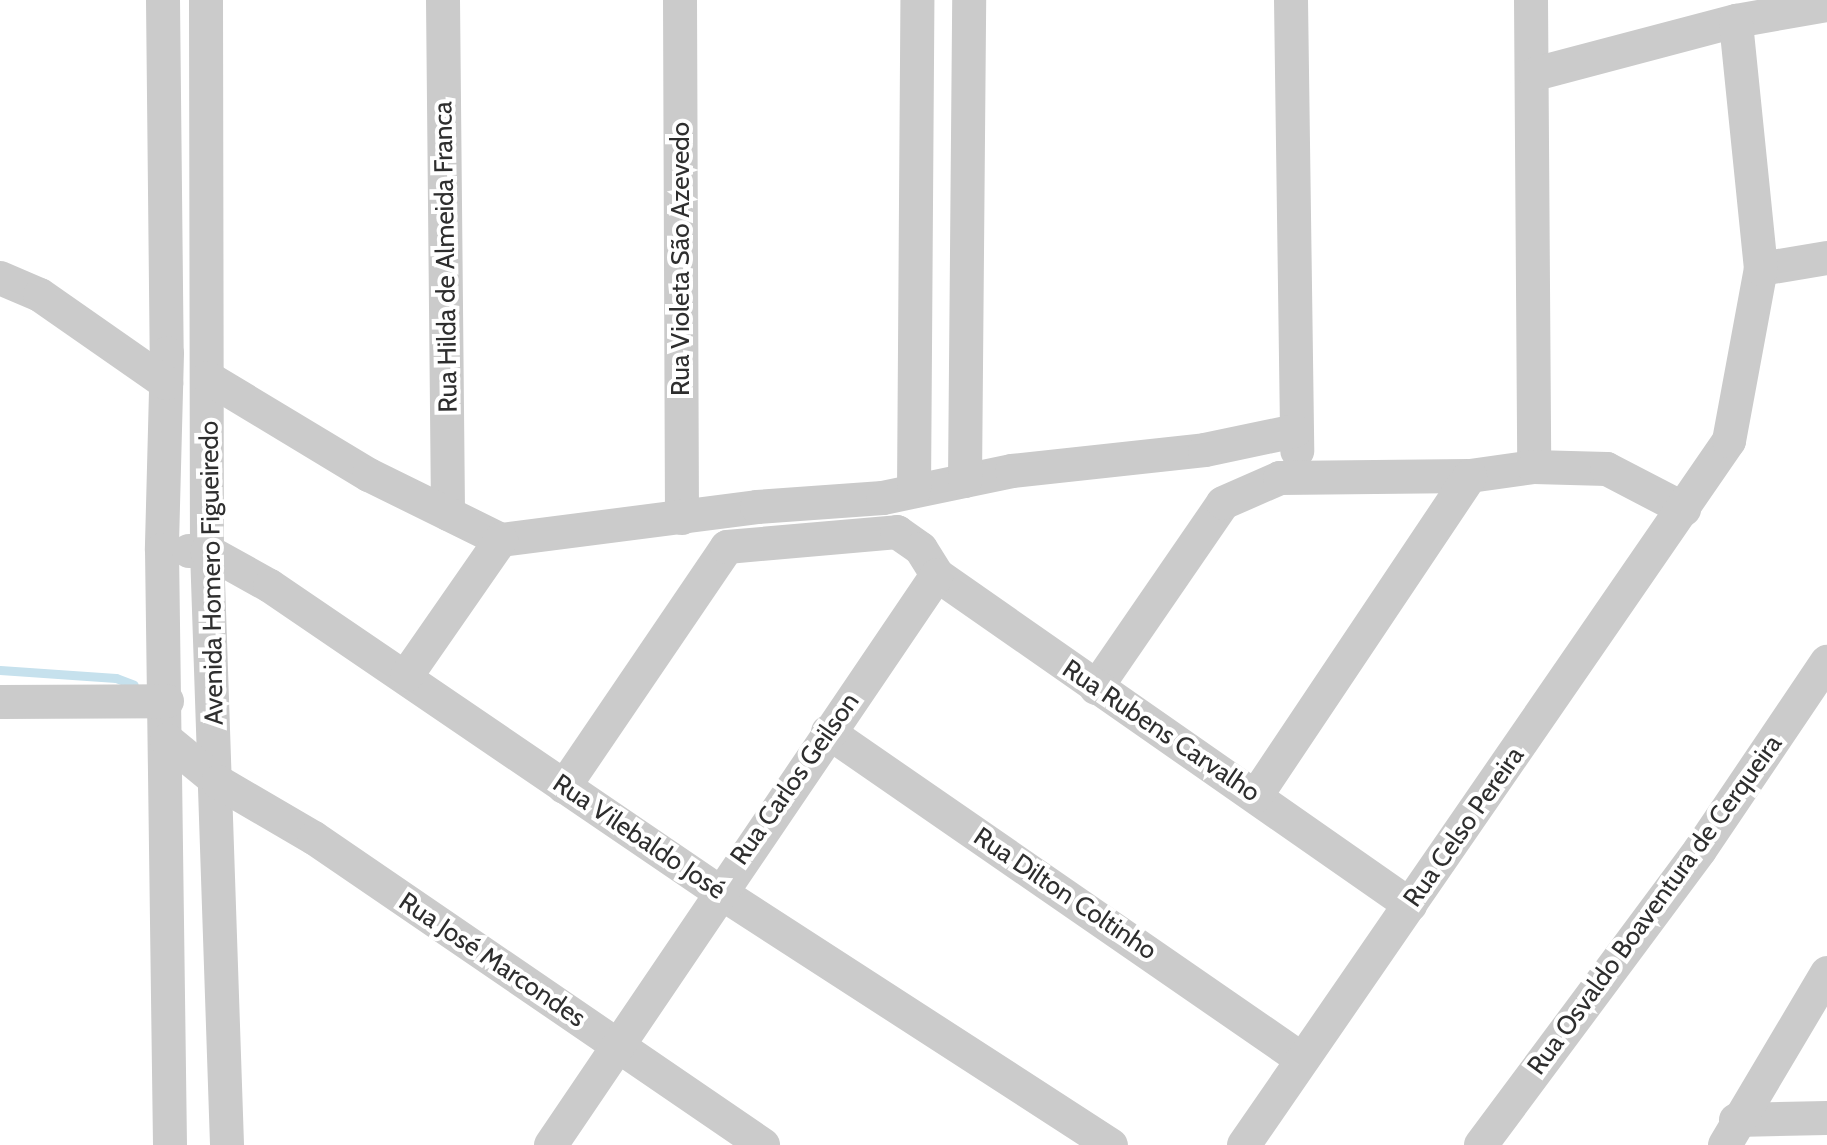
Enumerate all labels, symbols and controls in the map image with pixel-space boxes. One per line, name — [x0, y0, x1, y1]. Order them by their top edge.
street label: Rua Hilda de Almeida Franca — [428, 101, 464, 413]
street label: Rua Violeta São Azevedo — [665, 122, 697, 396]
street label: Avenida Homero Figueiredo — [194, 421, 230, 725]
street label: Rua Rubens Carvalho — [1056, 653, 1266, 809]
street label: Rua Carlos Geilson — [724, 687, 866, 871]
street label: Rua Osvaldo Boaventura de Cerqueira — [1521, 729, 1789, 1081]
street label: Rua Celso Pereira — [1397, 741, 1531, 913]
street label: Rua Vilebaldo José — [547, 768, 731, 906]
street label: Rua Dilton Coltinho — [968, 821, 1162, 967]
street label: Rua José Marcondes — [393, 886, 591, 1034]

